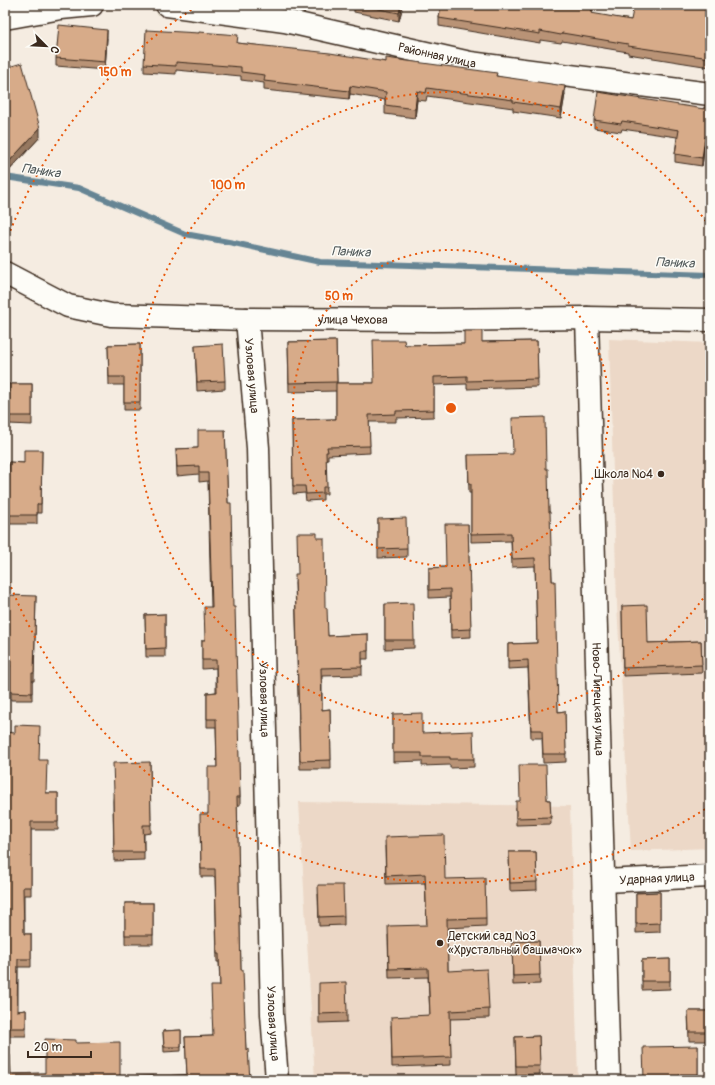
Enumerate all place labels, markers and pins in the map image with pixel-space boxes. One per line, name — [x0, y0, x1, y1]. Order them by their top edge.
centre of rings — [444, 401, 458, 415]
place label: Школа №4 — [595, 467, 653, 482]
marker: Школа №4 — [656, 469, 666, 479]
place label: Детский сад №3 «Хрустальный башмачок» — [447, 929, 582, 958]
marker: Детский сад №3 «Хрустальный башмачок» — [435, 938, 445, 948]

